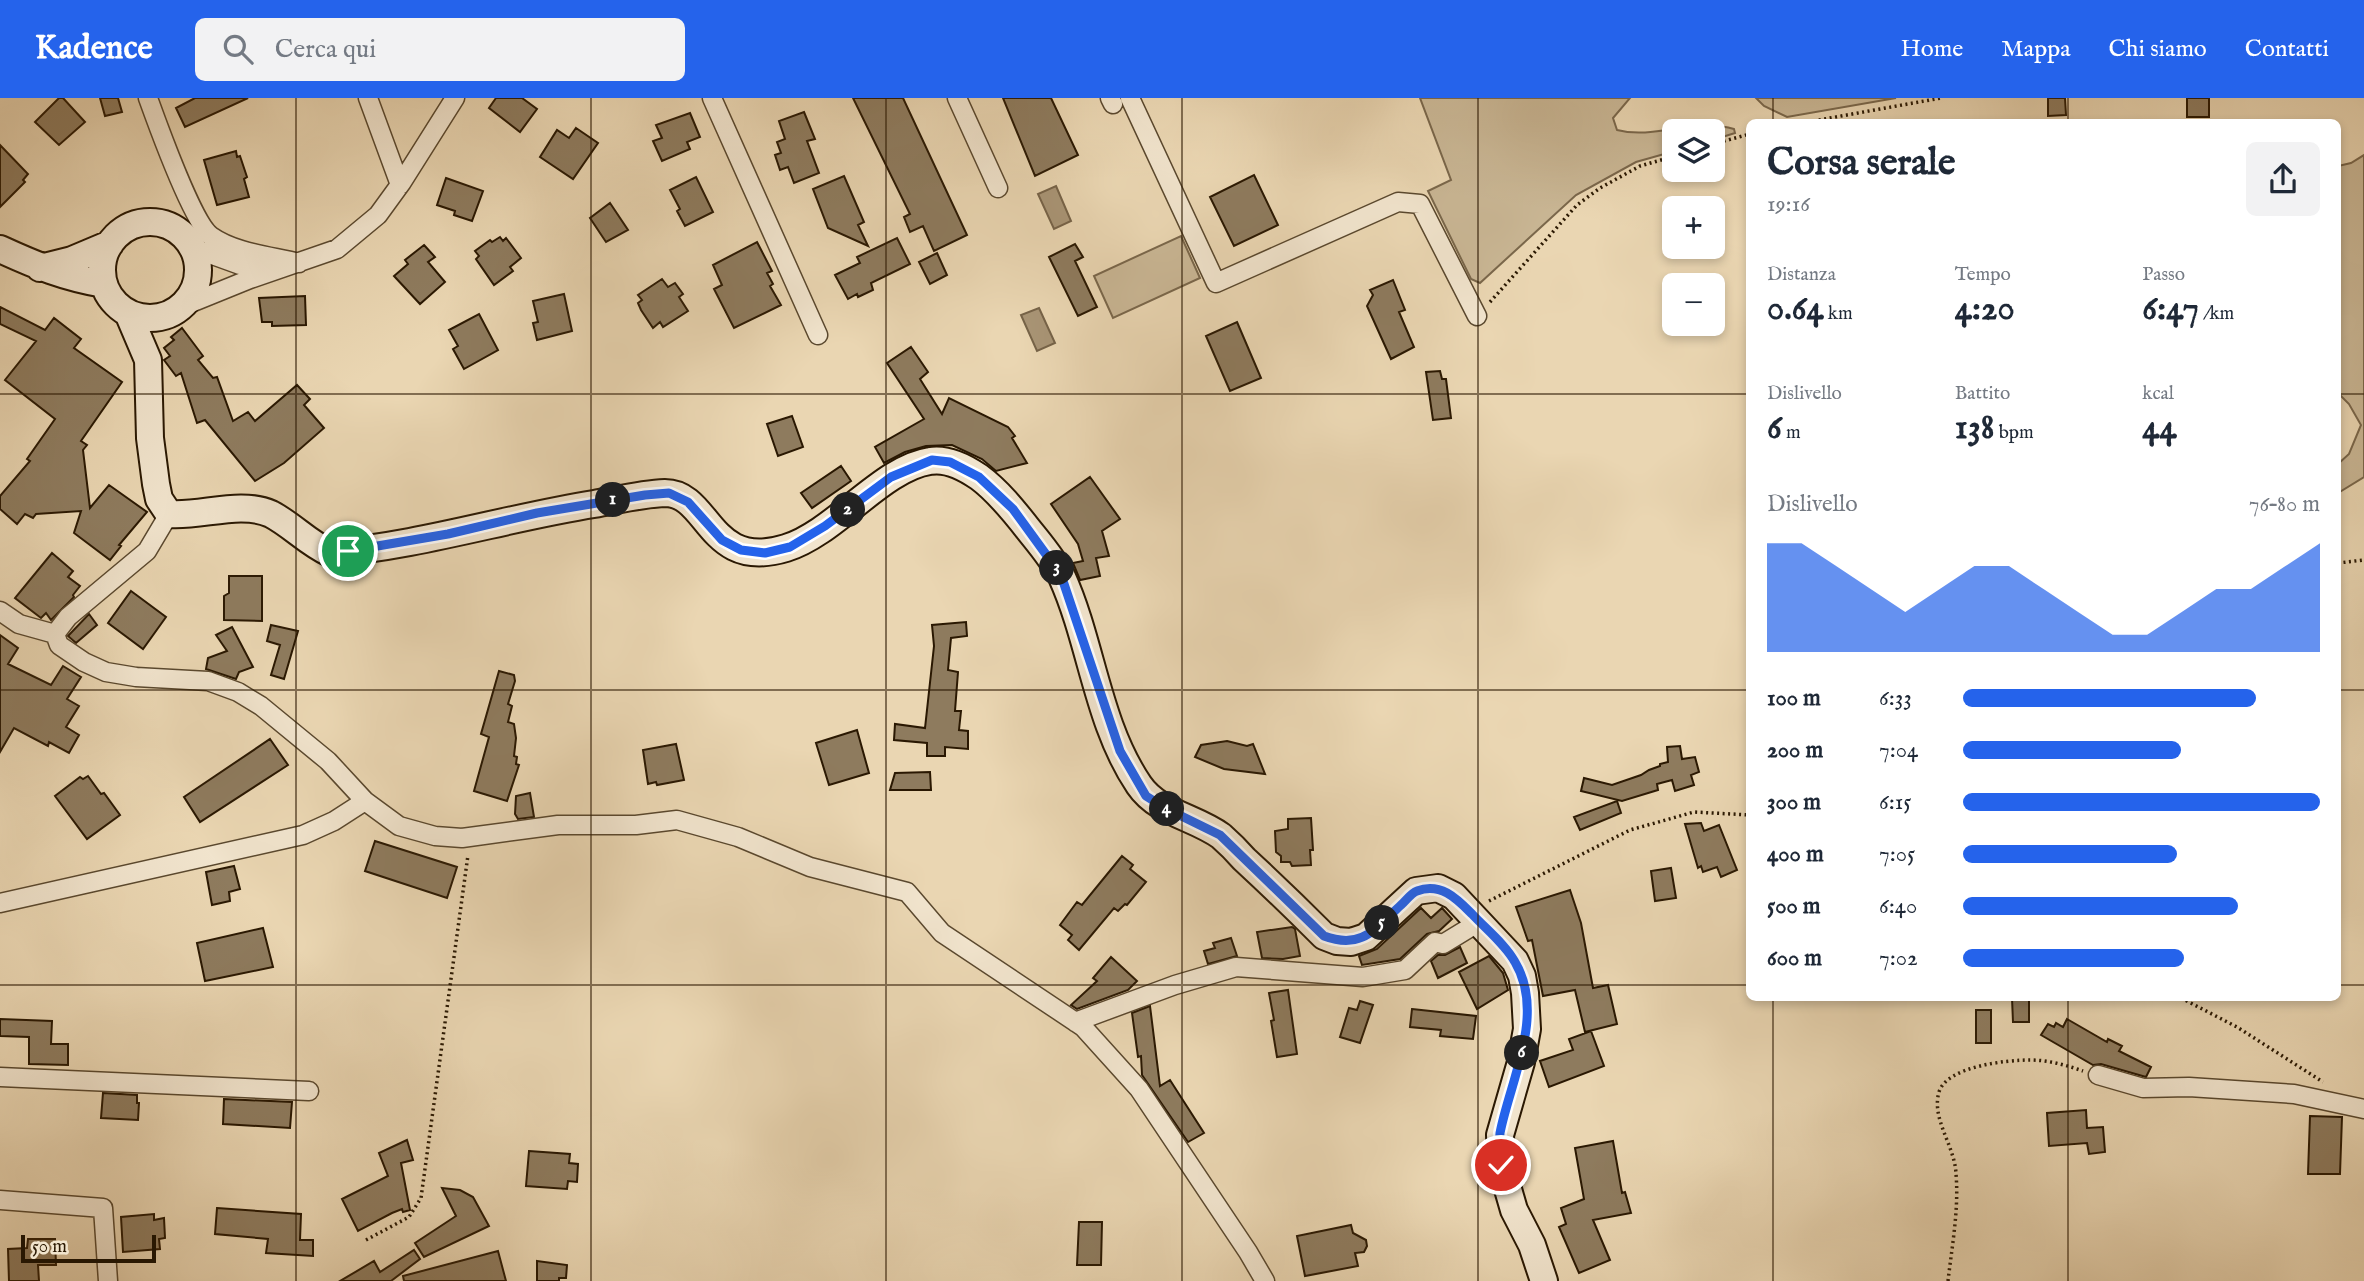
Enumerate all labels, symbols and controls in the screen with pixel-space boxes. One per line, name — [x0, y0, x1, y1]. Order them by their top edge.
search box — [195, 18, 685, 81]
text: Kadence — [35, 28, 153, 70]
icon: search — [219, 30, 257, 68]
text: Cerca qui — [275, 33, 376, 66]
text: Home — [1901, 34, 1963, 65]
text: Mappa — [2001, 34, 2071, 65]
text: Chi siamo — [2109, 34, 2207, 65]
text: Contatti — [2245, 34, 2329, 65]
map controls — [1662, 119, 1725, 336]
button: layers — [1662, 119, 1725, 182]
text: Corsa serale — [1767, 140, 1955, 188]
button: share — [2246, 142, 2320, 216]
text: 19:16 — [1767, 190, 1810, 219]
button: + — [1662, 196, 1725, 259]
text: Distanza — [1767, 263, 1836, 287]
text: Tempo — [1955, 263, 2011, 287]
text: Passo — [2142, 263, 2185, 287]
button: − — [1662, 273, 1725, 336]
text: 0.64 — [1767, 287, 1824, 332]
text: 4:20 — [1955, 287, 2015, 332]
text: 6:47 — [2142, 287, 2199, 332]
text: km — [1824, 302, 1853, 326]
text: /km — [2199, 302, 2234, 326]
text: Dislivello — [1767, 382, 1842, 406]
text: Battito — [1955, 382, 2010, 406]
text: kcal — [2142, 382, 2174, 406]
text: 6 — [1767, 406, 1782, 451]
text: 138 — [1955, 406, 1995, 451]
text: 44 — [2142, 406, 2177, 451]
text: m — [1782, 421, 1801, 445]
text: bpm — [1995, 421, 2034, 445]
pin: 1 — [596, 482, 630, 518]
text: 1 — [609, 487, 616, 511]
text: Dislivello — [1767, 490, 1858, 519]
text: 76–80 m — [2249, 490, 2320, 519]
pin: 2 — [830, 492, 866, 528]
text: 2 — [843, 497, 852, 521]
pin — [318, 521, 378, 581]
icon: arrive — [329, 532, 367, 570]
pin: 3 — [1040, 550, 1074, 586]
text: 3 — [1053, 555, 1060, 579]
text: 100 m — [1767, 684, 1821, 713]
text: 6:33 — [1879, 684, 1912, 713]
text: 200 m — [1767, 736, 1823, 765]
text: 7:04 — [1879, 736, 1918, 765]
text: 300 m — [1767, 788, 1821, 817]
text: 6:15 — [1879, 788, 1912, 817]
pin: 4 — [1150, 792, 1184, 826]
text: 4 — [1162, 796, 1171, 820]
text: 400 m — [1767, 840, 1824, 869]
text: 7:05 — [1879, 840, 1915, 869]
text: 500 m — [1767, 892, 1821, 921]
text: 6:40 — [1879, 892, 1917, 921]
pin: 5 — [1364, 906, 1400, 940]
text: 5 — [1378, 910, 1385, 934]
text: 600 m — [1767, 944, 1822, 973]
text: 7:02 — [1879, 944, 1918, 973]
pin: 6 — [1504, 1035, 1540, 1070]
text: 6 — [1517, 1040, 1526, 1064]
pin — [1471, 1135, 1531, 1195]
icon: check — [1482, 1146, 1520, 1184]
scale bar — [21, 1232, 156, 1264]
text: 50 m — [32, 1235, 67, 1259]

